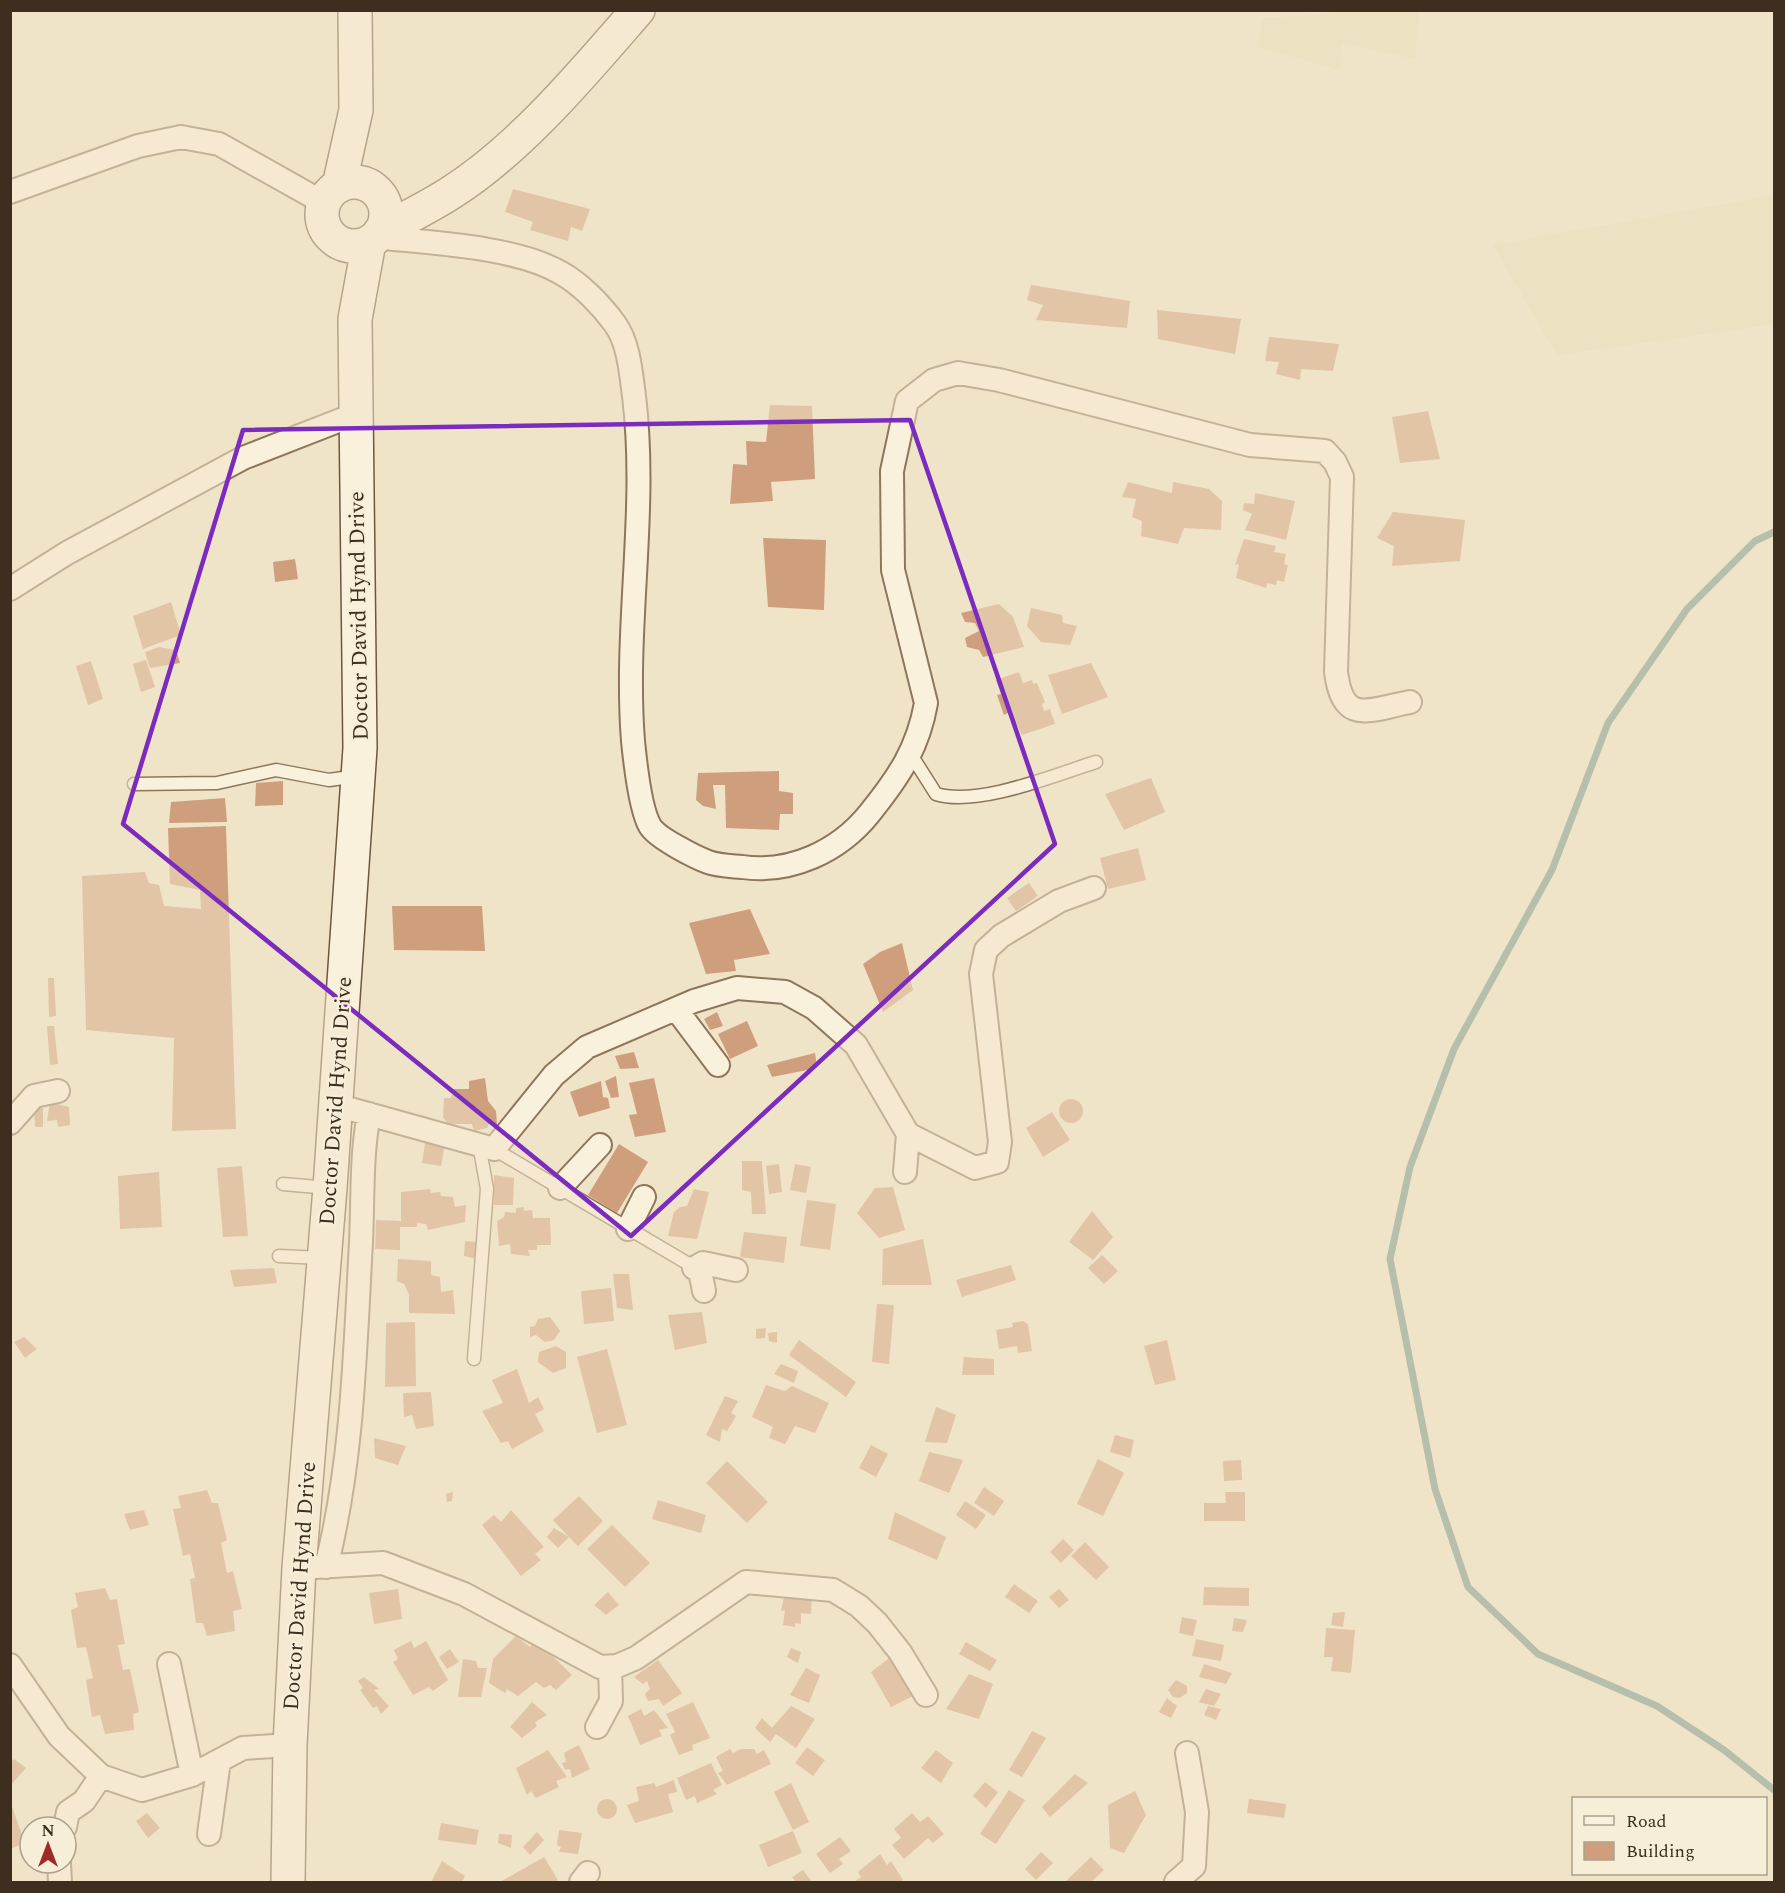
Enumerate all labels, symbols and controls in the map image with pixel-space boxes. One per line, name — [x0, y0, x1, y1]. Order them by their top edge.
street label: Doctor David Hynd Drive — [340, 491, 378, 741]
street label: Doctor David Hynd Drive — [311, 975, 361, 1227]
street label: Doctor David Hynd Drive — [275, 1460, 325, 1712]
legend — [1572, 1797, 1767, 1875]
text: Road — [1626, 1808, 1667, 1835]
north arrow — [18, 1815, 78, 1875]
text: N — [41, 1819, 55, 1843]
text: Building — [1626, 1838, 1695, 1865]

